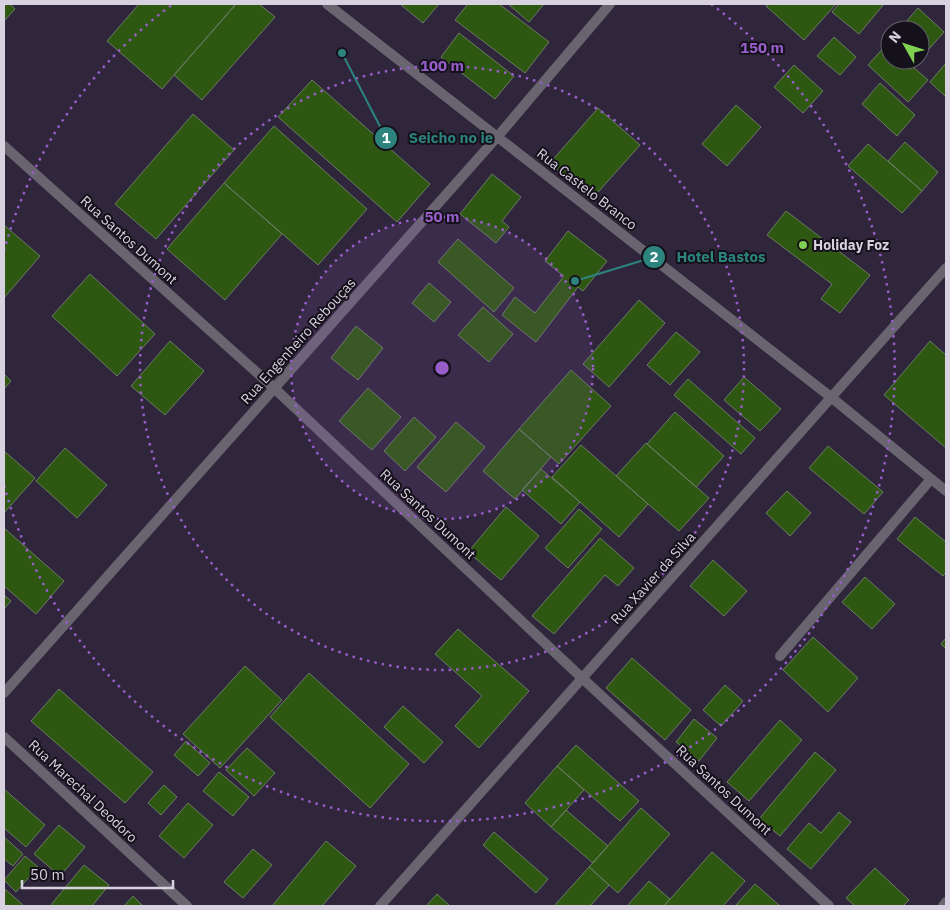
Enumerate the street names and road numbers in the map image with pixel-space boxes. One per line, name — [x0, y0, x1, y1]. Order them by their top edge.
street label: Rua Castelo Branco — [533, 144, 641, 234]
street label: Rua Santos Dumont — [77, 192, 181, 288]
street label: Rua Engenheiro Rebouças — [237, 274, 360, 408]
street label: Rua Santos Dumont — [376, 465, 480, 563]
street label: Rua Xavier da Silva — [607, 528, 700, 628]
street label: Rua Marechal Deodoro — [25, 736, 141, 846]
street label: Rua Santos Dumont — [672, 741, 776, 839]

